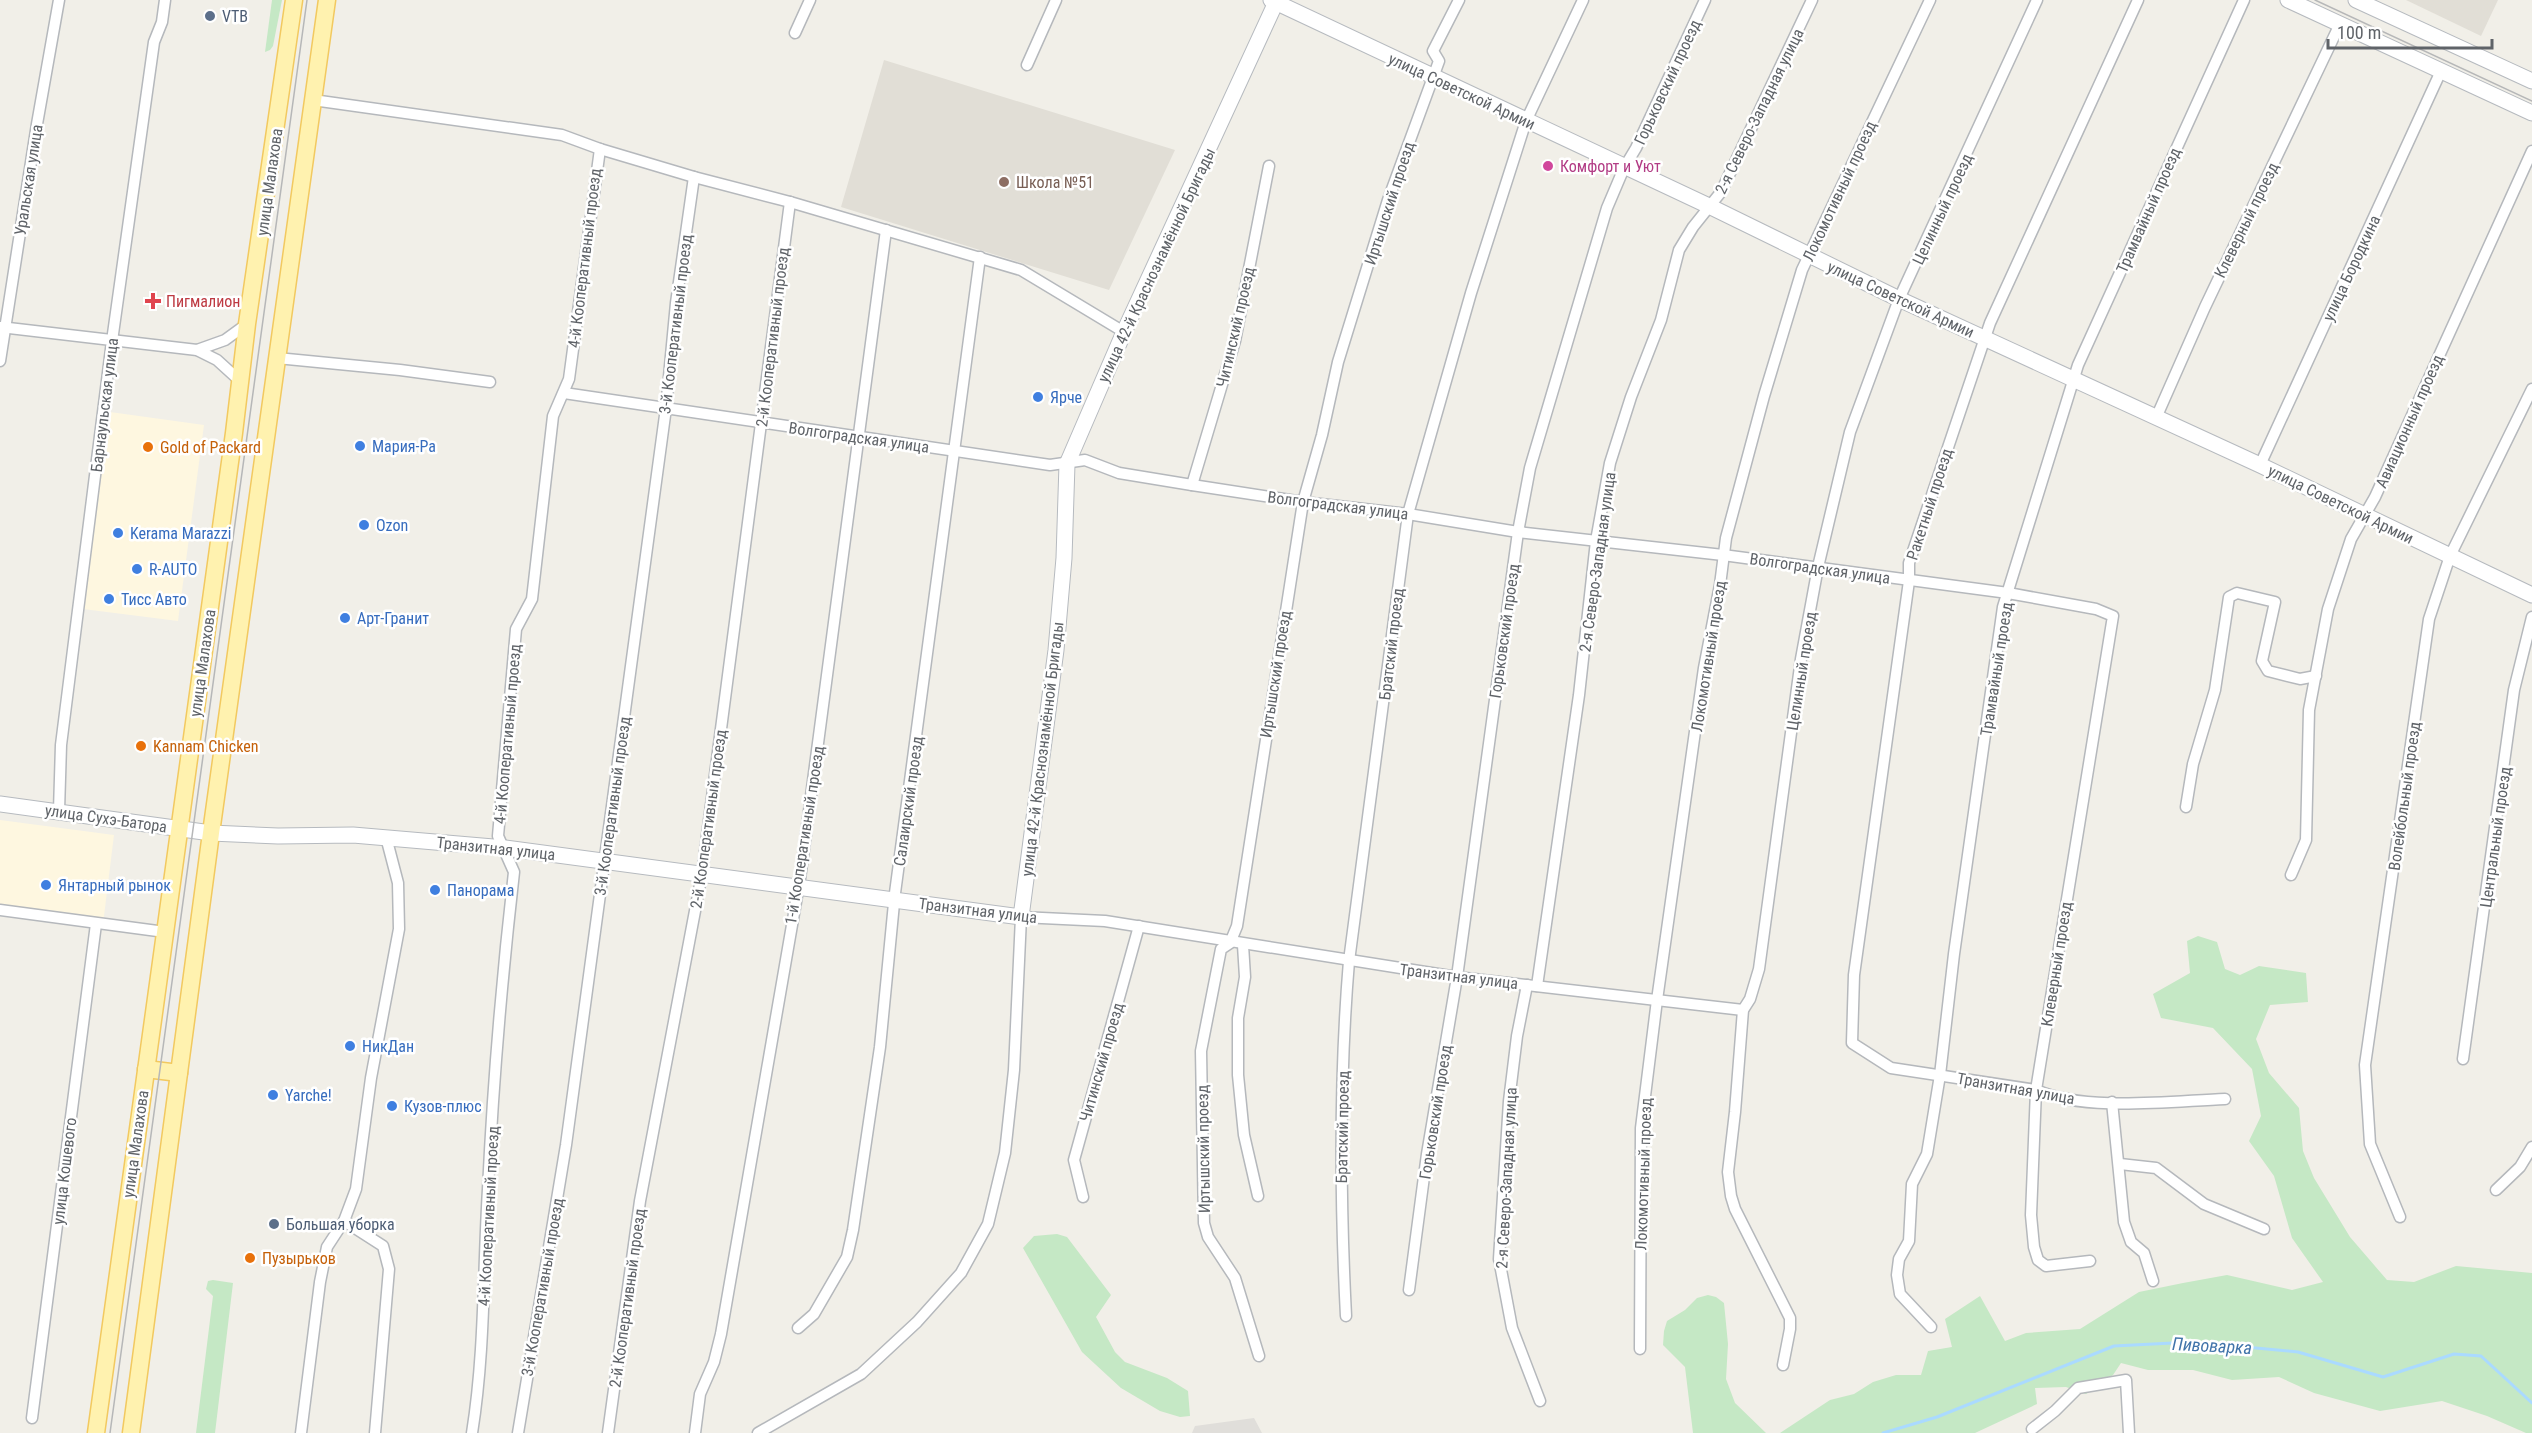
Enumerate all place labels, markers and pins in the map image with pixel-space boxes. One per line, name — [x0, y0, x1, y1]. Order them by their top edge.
place label: VTB — [222, 7, 248, 26]
marker: VTB — [203, 9, 217, 23]
place label: Комфорт и Уют — [1560, 157, 1661, 176]
marker: Комфорт и Уют — [1541, 159, 1555, 173]
place label: Школа №51 — [1016, 173, 1094, 192]
marker: Школа №51 — [997, 175, 1011, 189]
marker: Пигмалион — [144, 292, 162, 310]
place label: Пигмалион — [166, 292, 241, 311]
place label: Ярче — [1050, 388, 1082, 407]
marker: Ярче — [1031, 390, 1045, 404]
place label: Мария-Ра — [372, 437, 436, 456]
place label: Gold of Packard — [160, 438, 261, 457]
marker: Мария-Ра — [353, 439, 367, 453]
marker: Gold of Packard — [141, 440, 155, 454]
place label: Ozon — [376, 516, 408, 535]
marker: Ozon — [357, 518, 371, 532]
place label: Kerama Marazzi — [130, 524, 231, 543]
marker: Kerama Marazzi — [111, 526, 125, 540]
place label: R-AUTO — [149, 560, 197, 579]
marker: R-AUTO — [130, 562, 144, 576]
place label: Тисс Авто — [121, 590, 187, 609]
marker: Тисс Авто — [102, 592, 116, 606]
place label: Арт-Гранит — [357, 609, 429, 628]
marker: Арт-Гранит — [338, 611, 352, 625]
place label: Kannam Chicken — [153, 737, 258, 756]
marker: Kannam Chicken — [134, 739, 148, 753]
place label: Янтарный рынок — [58, 876, 171, 895]
marker: Янтарный рынок — [39, 878, 53, 892]
place label: Панорама — [447, 881, 514, 900]
marker: Панорама — [428, 883, 442, 897]
place label: НикДан — [362, 1037, 414, 1056]
marker: НикДан — [343, 1039, 357, 1053]
place label: Yarche! — [285, 1086, 332, 1105]
marker: Yarche! — [266, 1088, 280, 1102]
place label: Кузов-плюс — [404, 1097, 482, 1116]
marker: Кузов-плюс — [385, 1099, 399, 1113]
place label: Большая уборка — [286, 1215, 395, 1234]
marker: Большая уборка — [267, 1217, 281, 1231]
place label: Пузырьков — [262, 1249, 336, 1268]
marker: Пузырьков — [243, 1251, 257, 1265]

